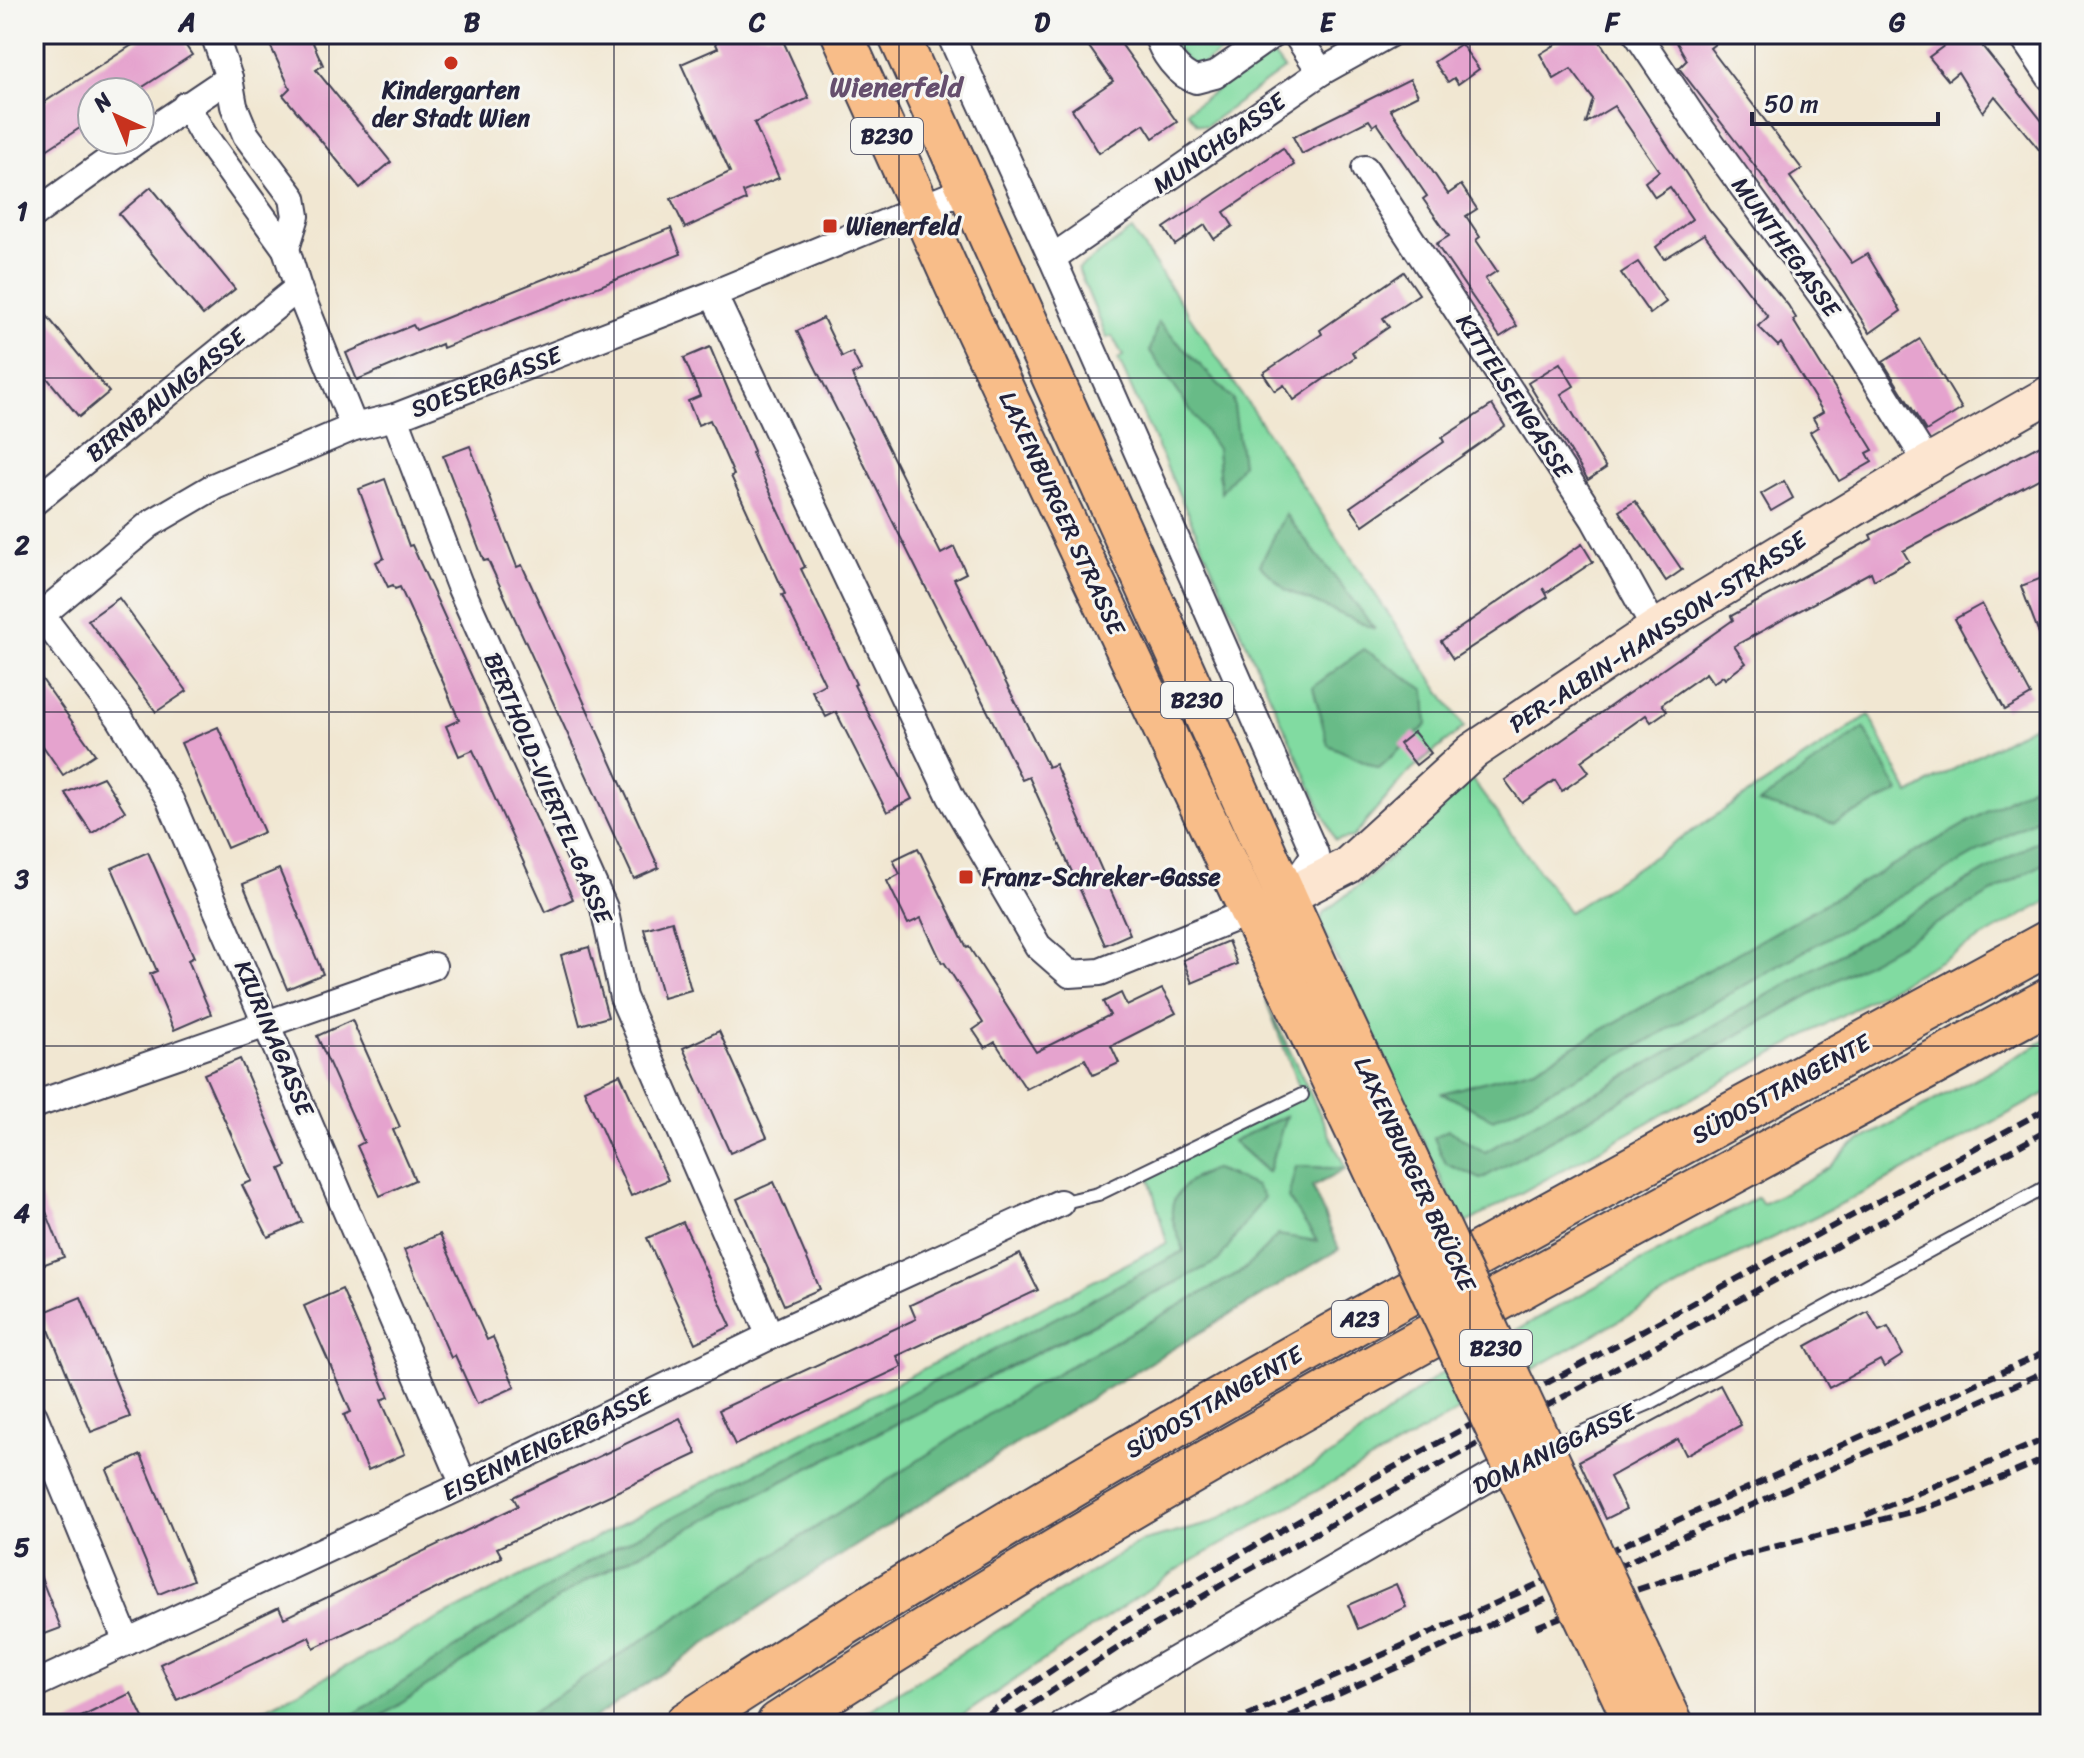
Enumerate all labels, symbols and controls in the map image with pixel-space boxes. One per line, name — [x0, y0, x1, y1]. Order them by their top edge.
text: A — [177, 0, 196, 45]
text: B — [464, 0, 481, 45]
text: C — [748, 0, 766, 45]
text: D — [1034, 0, 1050, 45]
text: E — [1320, 0, 1337, 45]
text: F — [1604, 0, 1621, 45]
text: G — [1889, 0, 1906, 45]
marker: Kindergarten der Stadt Wien — [442, 54, 460, 72]
district label: Wienerfeld — [829, 62, 965, 111]
place label: Kindergarten der Stadt Wien — [372, 69, 530, 139]
north arrow — [76, 76, 156, 156]
scale bar — [1752, 76, 1938, 126]
street label: MUNCHGASSE — [1143, 80, 1296, 205]
text: N — [83, 82, 122, 122]
text: 50 m — [1764, 83, 1819, 125]
road number: B230 — [851, 118, 923, 154]
street label: MUNTHEGASSE — [1720, 167, 1853, 328]
text: 1 — [16, 188, 28, 234]
place label: Wienerfeld — [846, 205, 962, 247]
marker: Wienerfeld — [821, 217, 839, 235]
street label: KITTELSENGASSE — [1445, 305, 1584, 489]
street label: BIRNBAUMGASSE — [76, 316, 257, 473]
street label: SOESERGASSE — [404, 333, 569, 430]
street label: LAXENBURGER STRASSE — [987, 384, 1138, 644]
street label: PER-ALBIN-HANSSON-STRASSE — [1500, 519, 1817, 745]
text: 2 — [13, 522, 30, 568]
street label: BERTHOLD-VIERTEL-GASSE — [472, 646, 625, 932]
road number: B230 — [1161, 682, 1233, 718]
text: 3 — [14, 856, 30, 902]
place label: Franz-Schreker-Gasse — [981, 856, 1221, 898]
marker: Franz-Schreker-Gasse — [957, 868, 975, 886]
street label: KIURINAGASSE — [222, 953, 326, 1124]
street label: SÜDOSTTANGENTE — [1683, 1021, 1880, 1156]
street label: LAXENBURGER BRÜCKE — [1342, 1049, 1489, 1300]
text: 4 — [14, 1190, 30, 1236]
road number: A23 — [1332, 1301, 1388, 1337]
road number: B230 — [1460, 1330, 1532, 1366]
street label: SÜDOSTTANGENTE — [1117, 1333, 1312, 1470]
street label: EISENMENGERGASSE — [435, 1374, 661, 1513]
street label: DOMANIGGASSE — [1465, 1391, 1644, 1507]
text: 5 — [14, 1524, 30, 1570]

